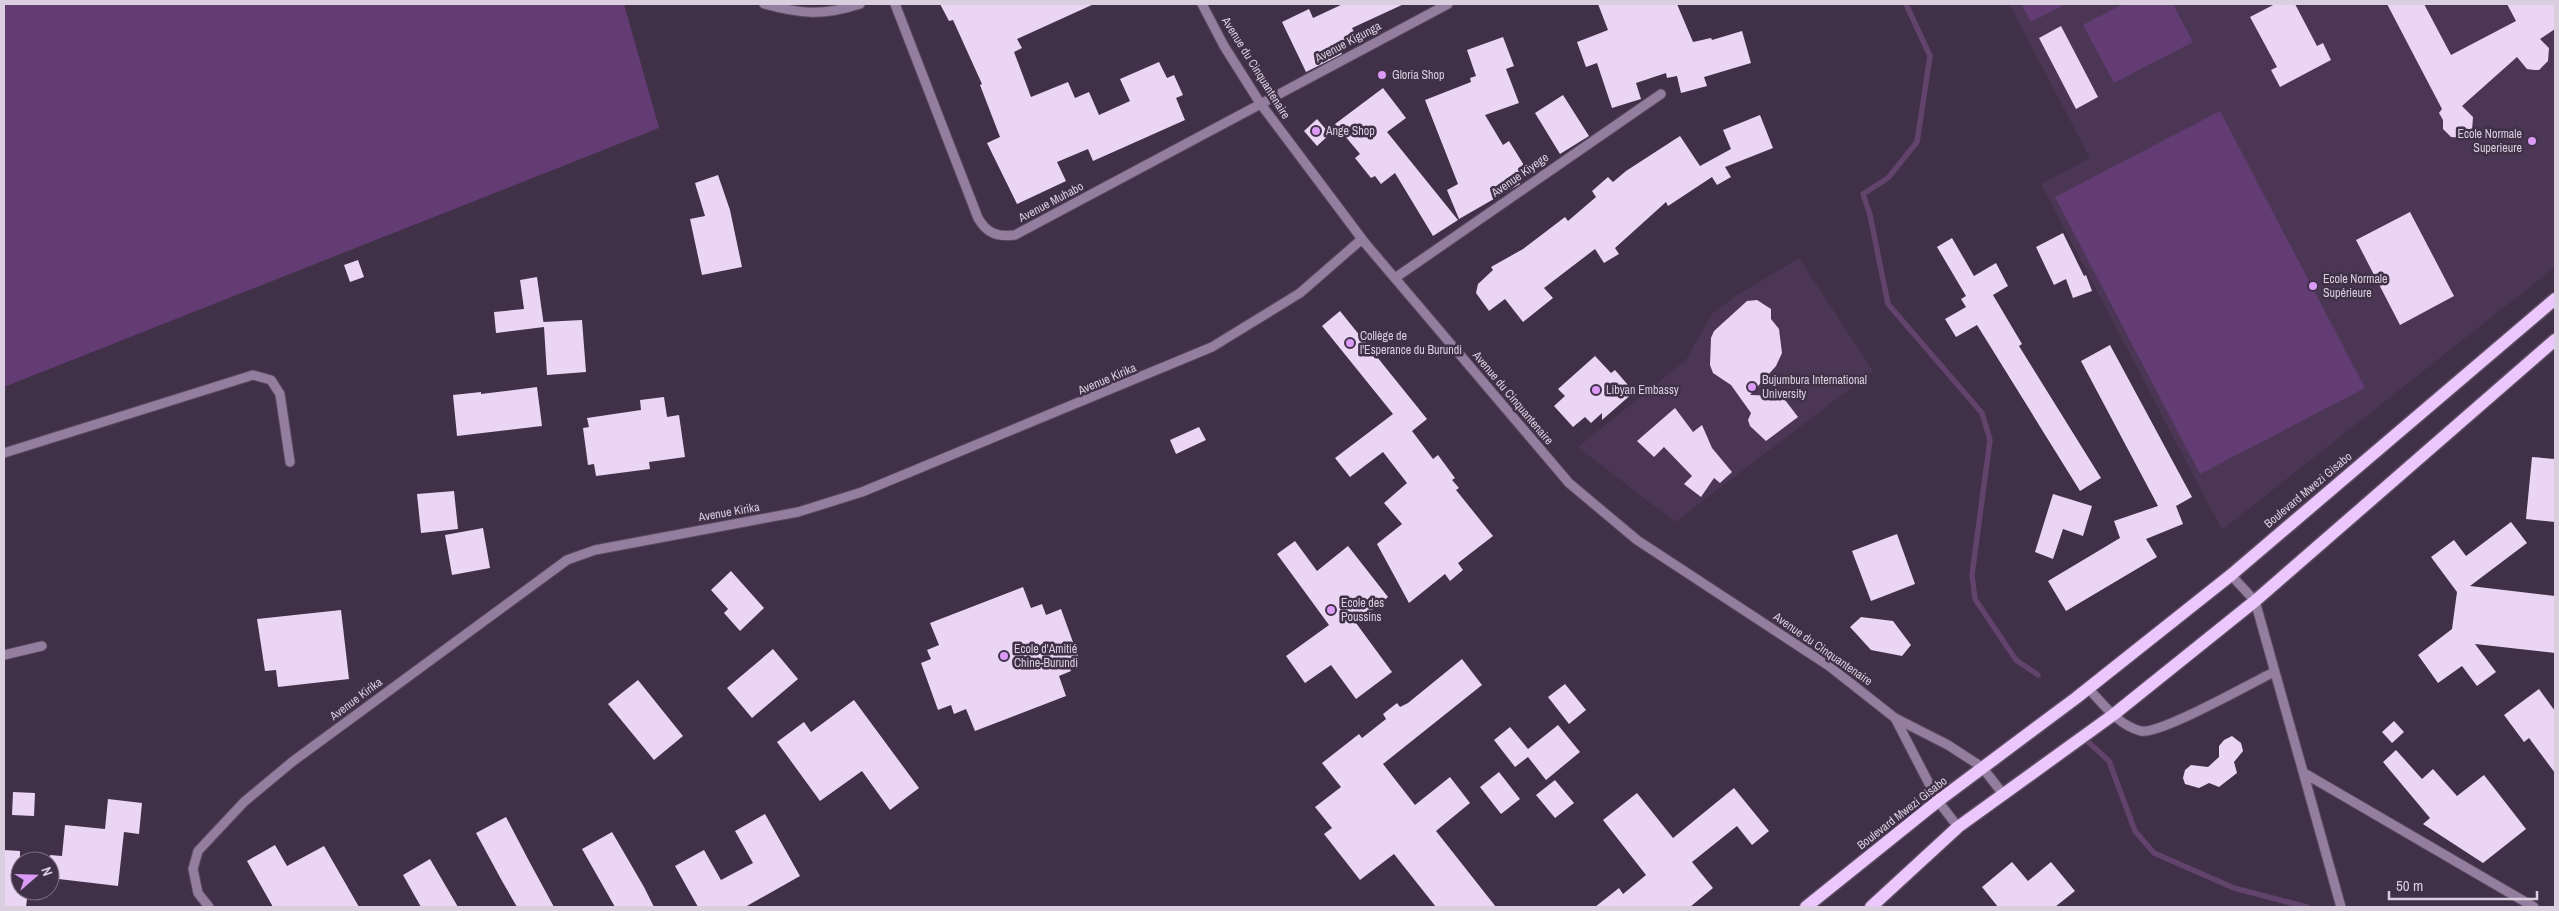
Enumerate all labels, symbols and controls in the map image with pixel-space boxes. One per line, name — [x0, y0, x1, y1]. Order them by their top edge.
street label: Avenue du Cinquantenaire — [1218, 13, 1294, 122]
street label: Avenue Kigunga — [1311, 18, 1384, 67]
place label: Gloria Shop — [1392, 67, 1445, 83]
marker: Gloria Shop — [1376, 69, 1388, 81]
place label: Ange Shop — [1325, 123, 1375, 139]
marker: Ange Shop — [1310, 125, 1322, 137]
place label: Ecole Normale Superieure — [2457, 126, 2522, 156]
marker: Ecole Normale Superieure — [2526, 135, 2538, 147]
street label: Avenue Kiyege — [1487, 149, 1552, 201]
street label: Avenue Muhabo — [1015, 178, 1086, 226]
place label: Ecole Normale Supérieure — [2323, 271, 2388, 301]
marker: Ecole Normale Supérieure — [2307, 280, 2319, 292]
place label: Collège de l'Esperance du Burundi — [1360, 328, 1462, 358]
marker: Collège de l'Esperance du Burundi — [1344, 337, 1356, 349]
street label: Avenue du Cinquantenaire — [1468, 347, 1557, 448]
street label: Avenue Kirika — [1075, 359, 1139, 399]
place label: Bujumbura International University — [1762, 372, 1867, 402]
marker: Bujumbura International University — [1746, 381, 1758, 393]
place label: Libyan Embassy — [1606, 382, 1679, 398]
marker: Libyan Embassy — [1590, 384, 1602, 396]
street label: Boulevard Mwezi Gisabo — [2261, 449, 2355, 531]
street label: Avenue Kirika — [696, 499, 761, 525]
place label: Ecole des Poussins — [1341, 595, 1384, 625]
marker: Ecole des Poussins — [1325, 604, 1337, 616]
street label: Avenue du Cinquantenaire — [1769, 608, 1876, 689]
place label: Ecole d'Amitié Chine-Burundi — [1014, 641, 1078, 671]
marker: Ecole d'Amitié Chine-Burundi — [998, 650, 1010, 662]
street label: Avenue Kirika — [326, 674, 386, 725]
street label: Boulevard Mwezi Gisabo — [1854, 773, 1950, 853]
north arrow — [10, 851, 60, 901]
text: N — [37, 865, 57, 879]
scale bar — [2389, 868, 2536, 900]
text: 50 m — [2396, 875, 2423, 896]

